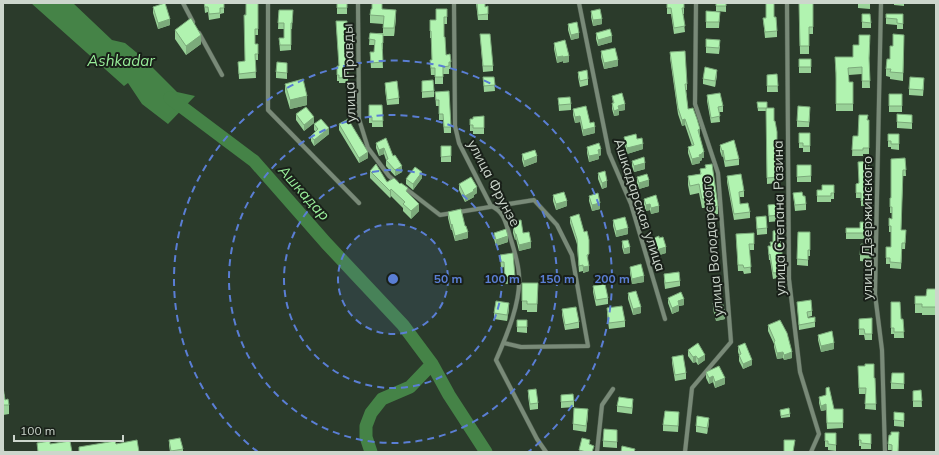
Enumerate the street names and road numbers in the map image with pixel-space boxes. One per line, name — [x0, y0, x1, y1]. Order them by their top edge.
street label: улица Правды — [338, 23, 360, 123]
street label: улица Фрунзе — [464, 136, 525, 230]
street label: Ашкадарская улица — [610, 136, 670, 274]
street label: улица Степана Разина — [769, 140, 789, 296]
street label: улица Дзержинского — [858, 156, 876, 300]
street label: улица Володарского — [697, 175, 727, 317]

